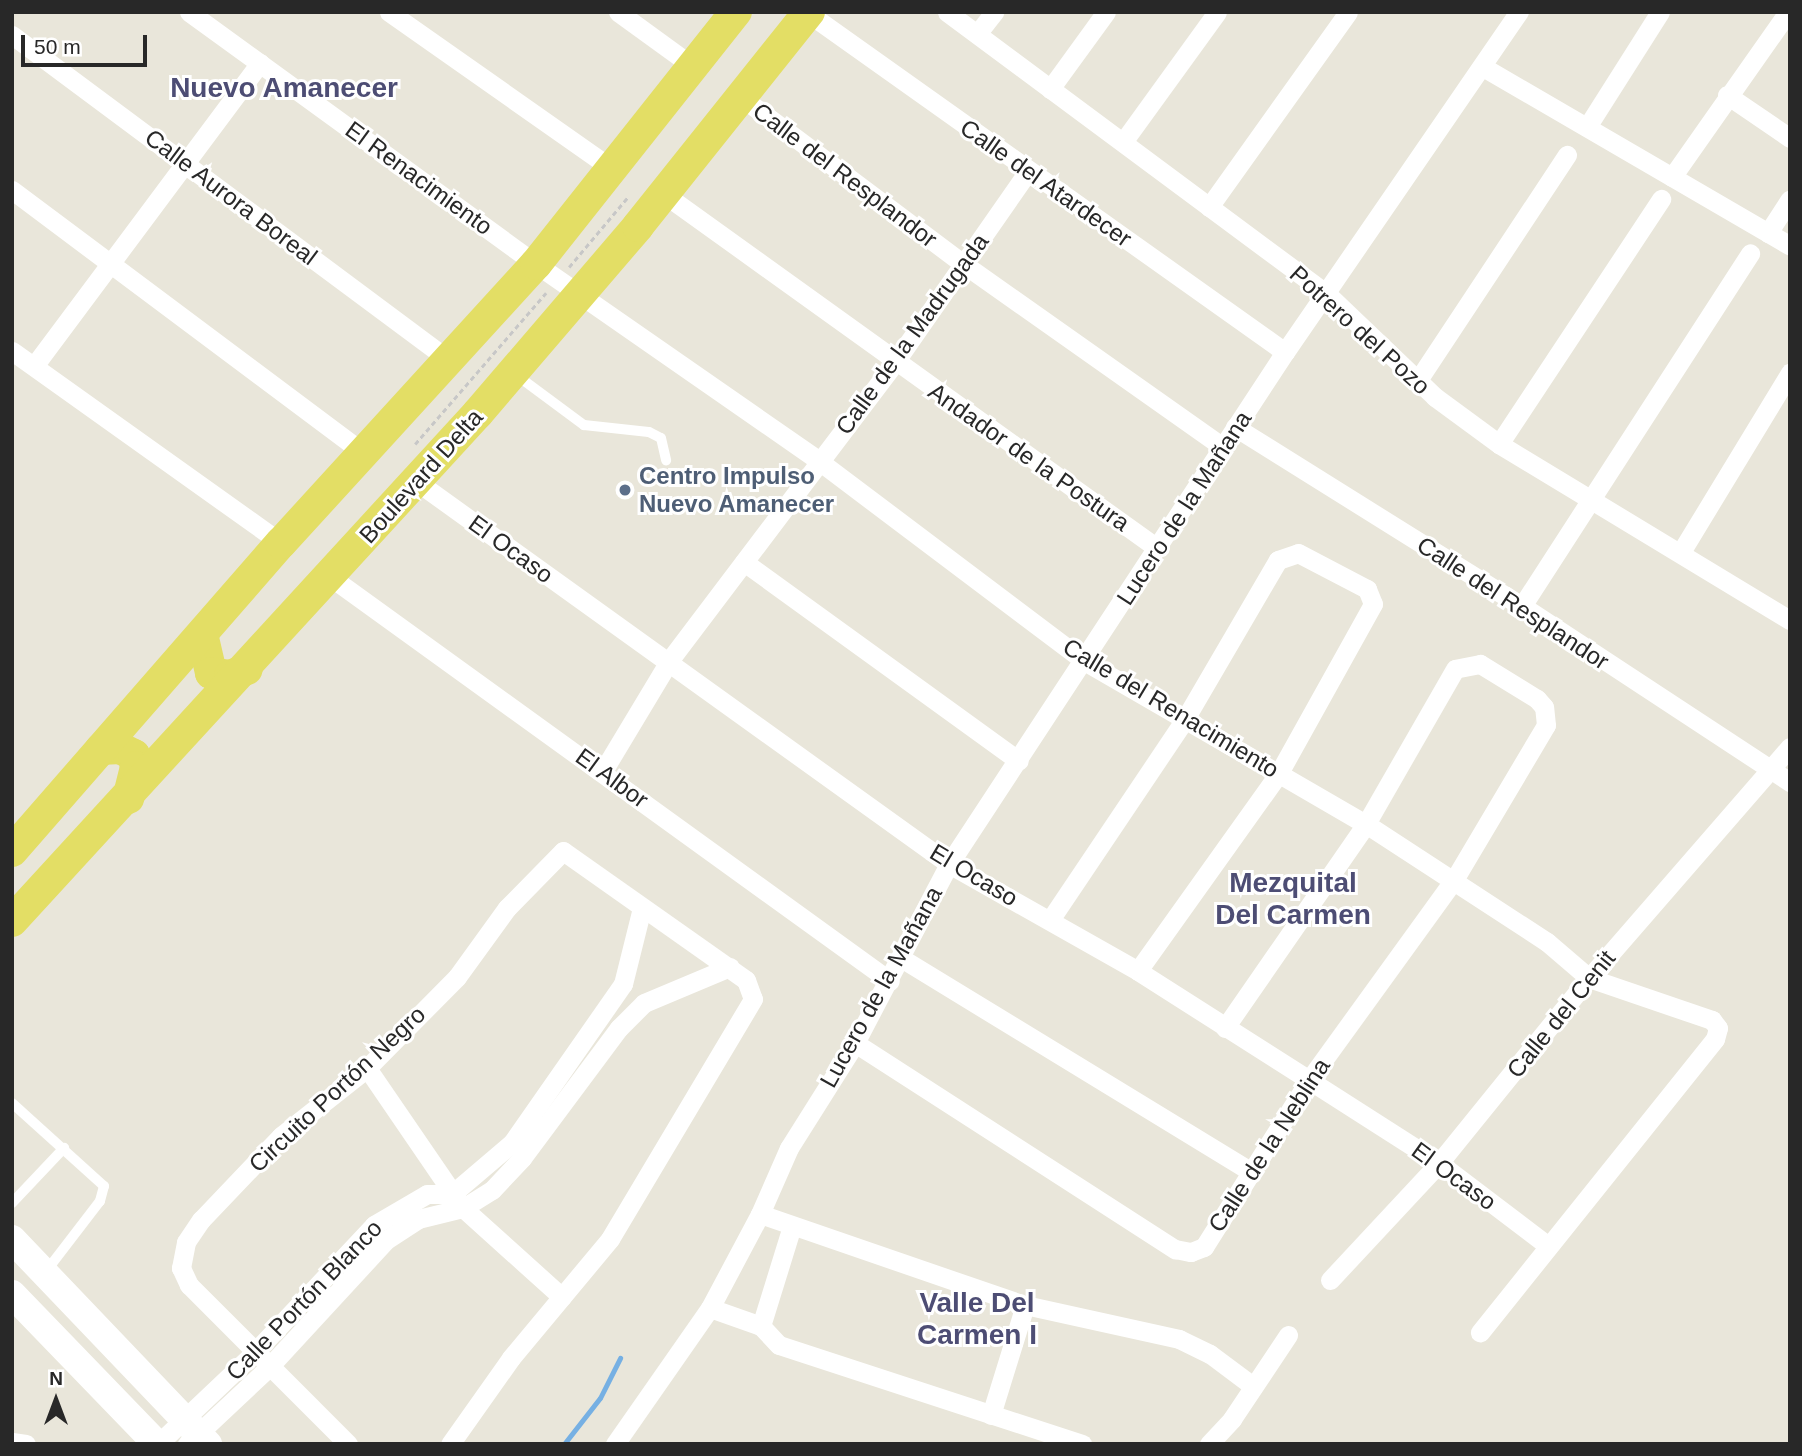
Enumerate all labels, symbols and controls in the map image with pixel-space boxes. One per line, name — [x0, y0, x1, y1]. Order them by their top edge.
scale bar — [24, 21, 150, 65]
text: 50 m — [34, 35, 81, 58]
district label: Nuevo Amanecer — [170, 71, 398, 105]
street label: Calle del Resplandor — [747, 96, 943, 254]
street label: Calle del Atardecer — [954, 113, 1138, 253]
street label: El Renacimiento — [340, 115, 498, 241]
street label: Calle Aurora Boreal — [139, 122, 323, 272]
street label: Calle de la Madrugada — [829, 228, 995, 440]
street label: Potrero del Pozo — [1284, 259, 1436, 401]
street label: Andador de la Postura — [923, 377, 1135, 537]
street label: Boulevard Delta — [353, 403, 489, 549]
street label: Lucero de la Mañana — [1111, 406, 1257, 610]
place label: Centro Impulso Nuevo Amanecer — [639, 462, 835, 518]
marker: Centro Impulso Nuevo Amanecer — [617, 482, 633, 498]
street label: El Ocaso — [463, 509, 559, 589]
street label: Calle del Resplandor — [1412, 530, 1614, 676]
street label: Calle del Renacimiento — [1058, 632, 1284, 784]
street label: El Albor — [570, 742, 654, 814]
street label: El Ocaso — [925, 838, 1023, 912]
district label: Mezquital Del Carmen — [1215, 866, 1371, 932]
street label: Lucero de la Mañana — [814, 881, 948, 1093]
street label: Calle del Cenit — [1501, 944, 1621, 1084]
street label: Circuito Portón Negro — [243, 1000, 431, 1178]
street label: Calle de la Neblina — [1202, 1053, 1336, 1237]
street label: El Ocaso — [1406, 1136, 1502, 1216]
street label: Calle Portón Blanco — [220, 1214, 388, 1386]
district label: Valle Del Carmen I — [917, 1286, 1037, 1352]
north arrow — [21, 1365, 91, 1435]
text: N — [49, 1368, 63, 1389]

